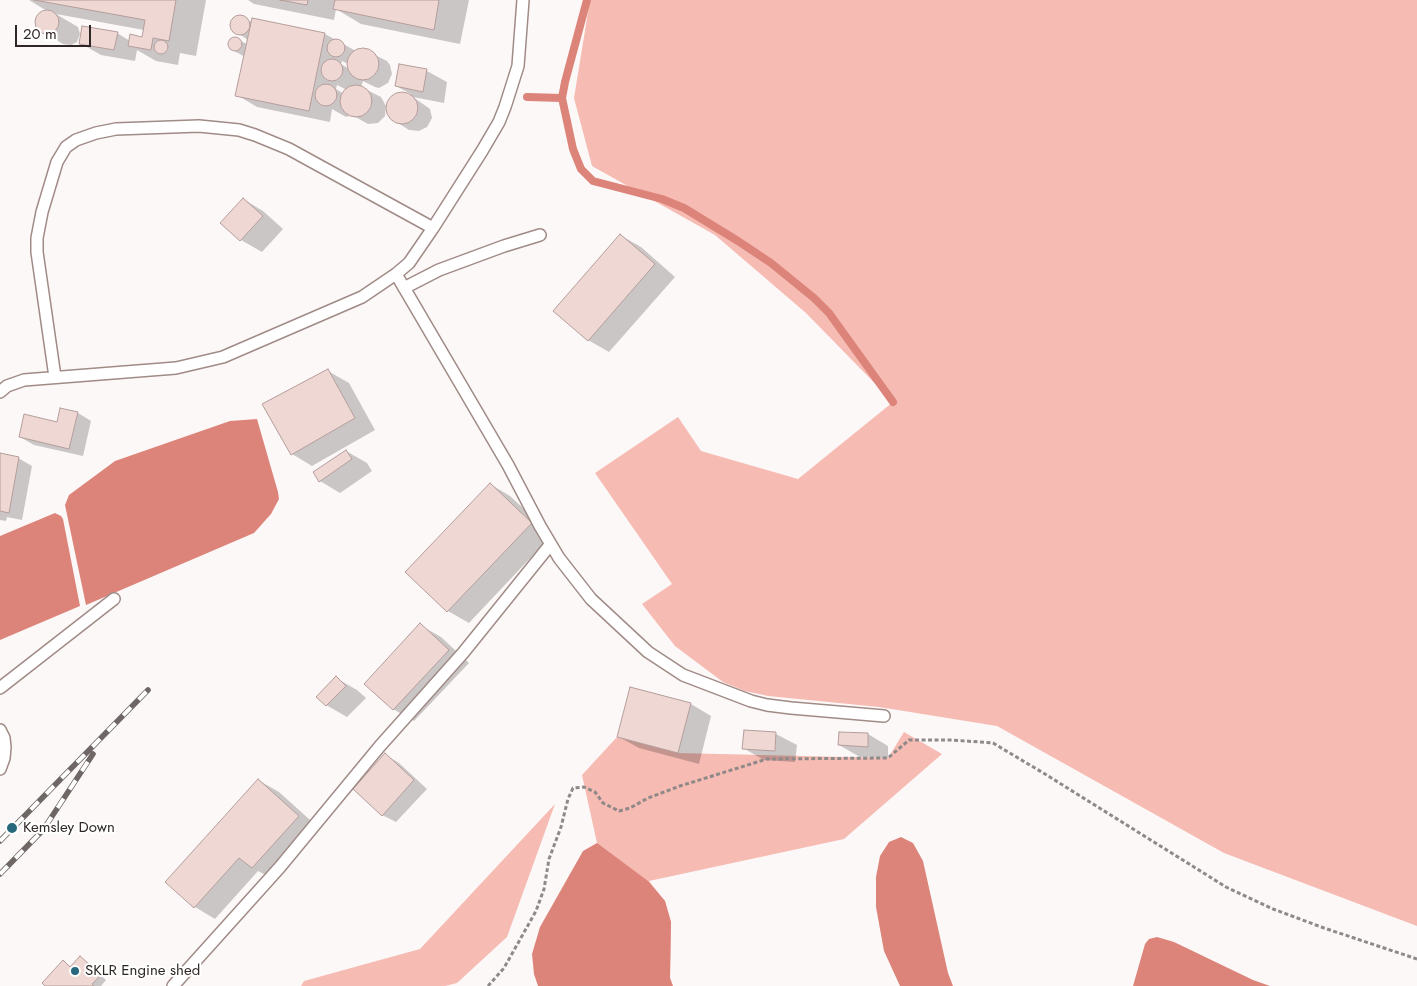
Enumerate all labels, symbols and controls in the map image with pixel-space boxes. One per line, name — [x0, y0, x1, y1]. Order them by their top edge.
scale bar — [18, 15, 94, 47]
text: 20 m — [23, 23, 57, 45]
place label: Kemsley Down — [23, 819, 115, 837]
marker: Kemsley Down — [5, 821, 19, 835]
place label: SKLR Engine shed — [85, 962, 200, 980]
marker: SKLR Engine shed — [69, 965, 81, 977]

